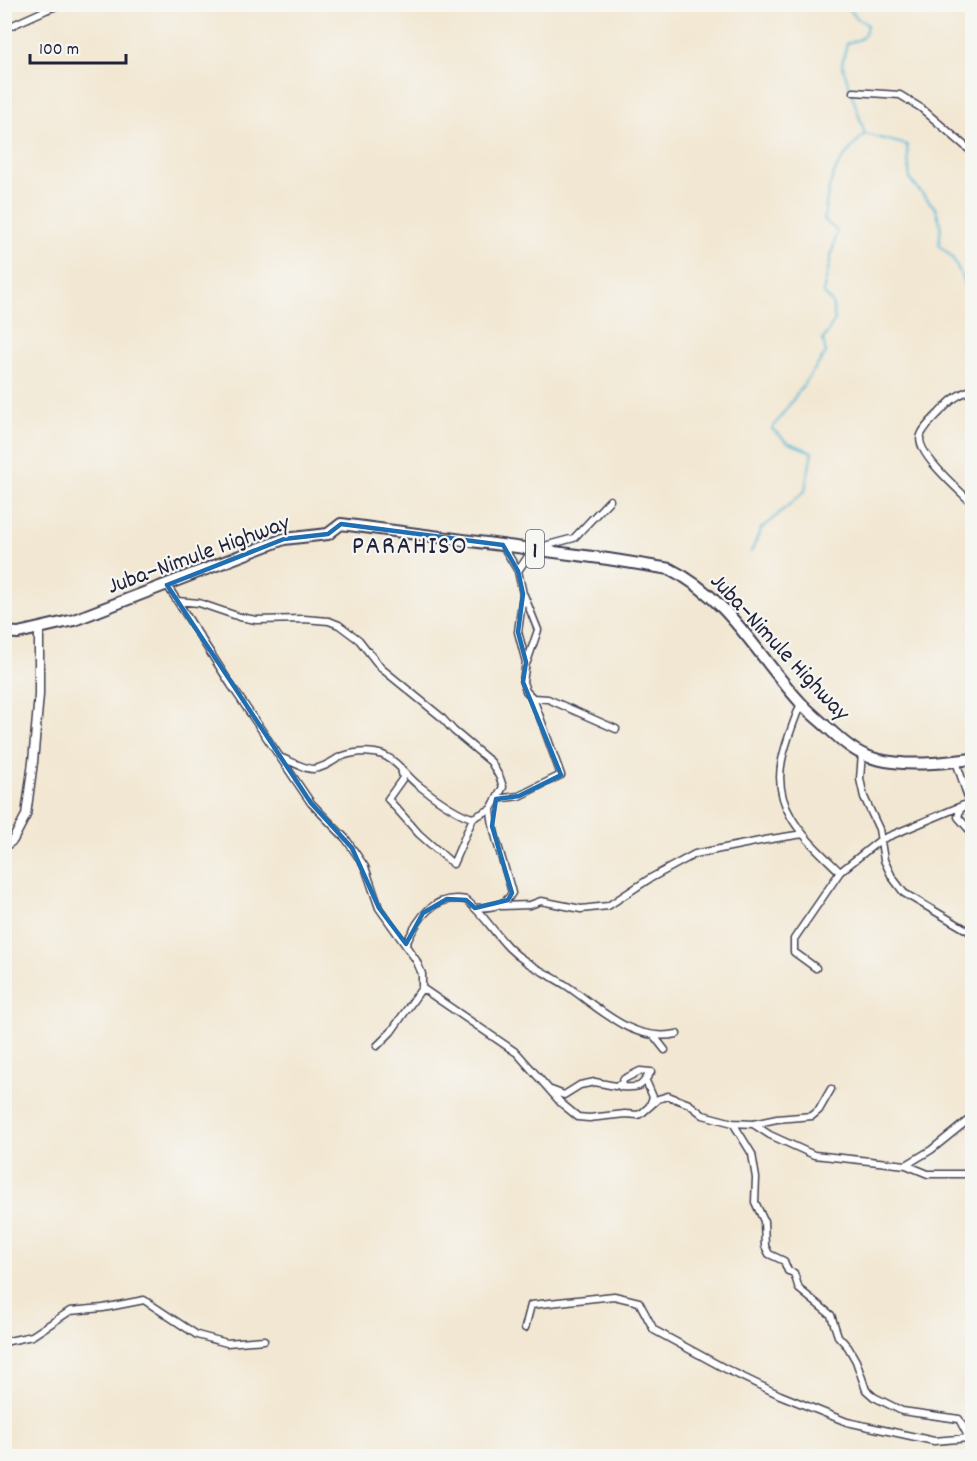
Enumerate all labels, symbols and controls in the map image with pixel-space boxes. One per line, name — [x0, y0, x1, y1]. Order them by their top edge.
scale bar — [30, 27, 126, 65]
text: 100 m — [39, 38, 79, 63]
street label: Juba–Nimule Highway — [103, 507, 296, 605]
district label: PARAHISO — [352, 528, 468, 567]
road number: 1 — [526, 530, 544, 568]
street label: Juba–Nimule Highway — [701, 566, 858, 731]

